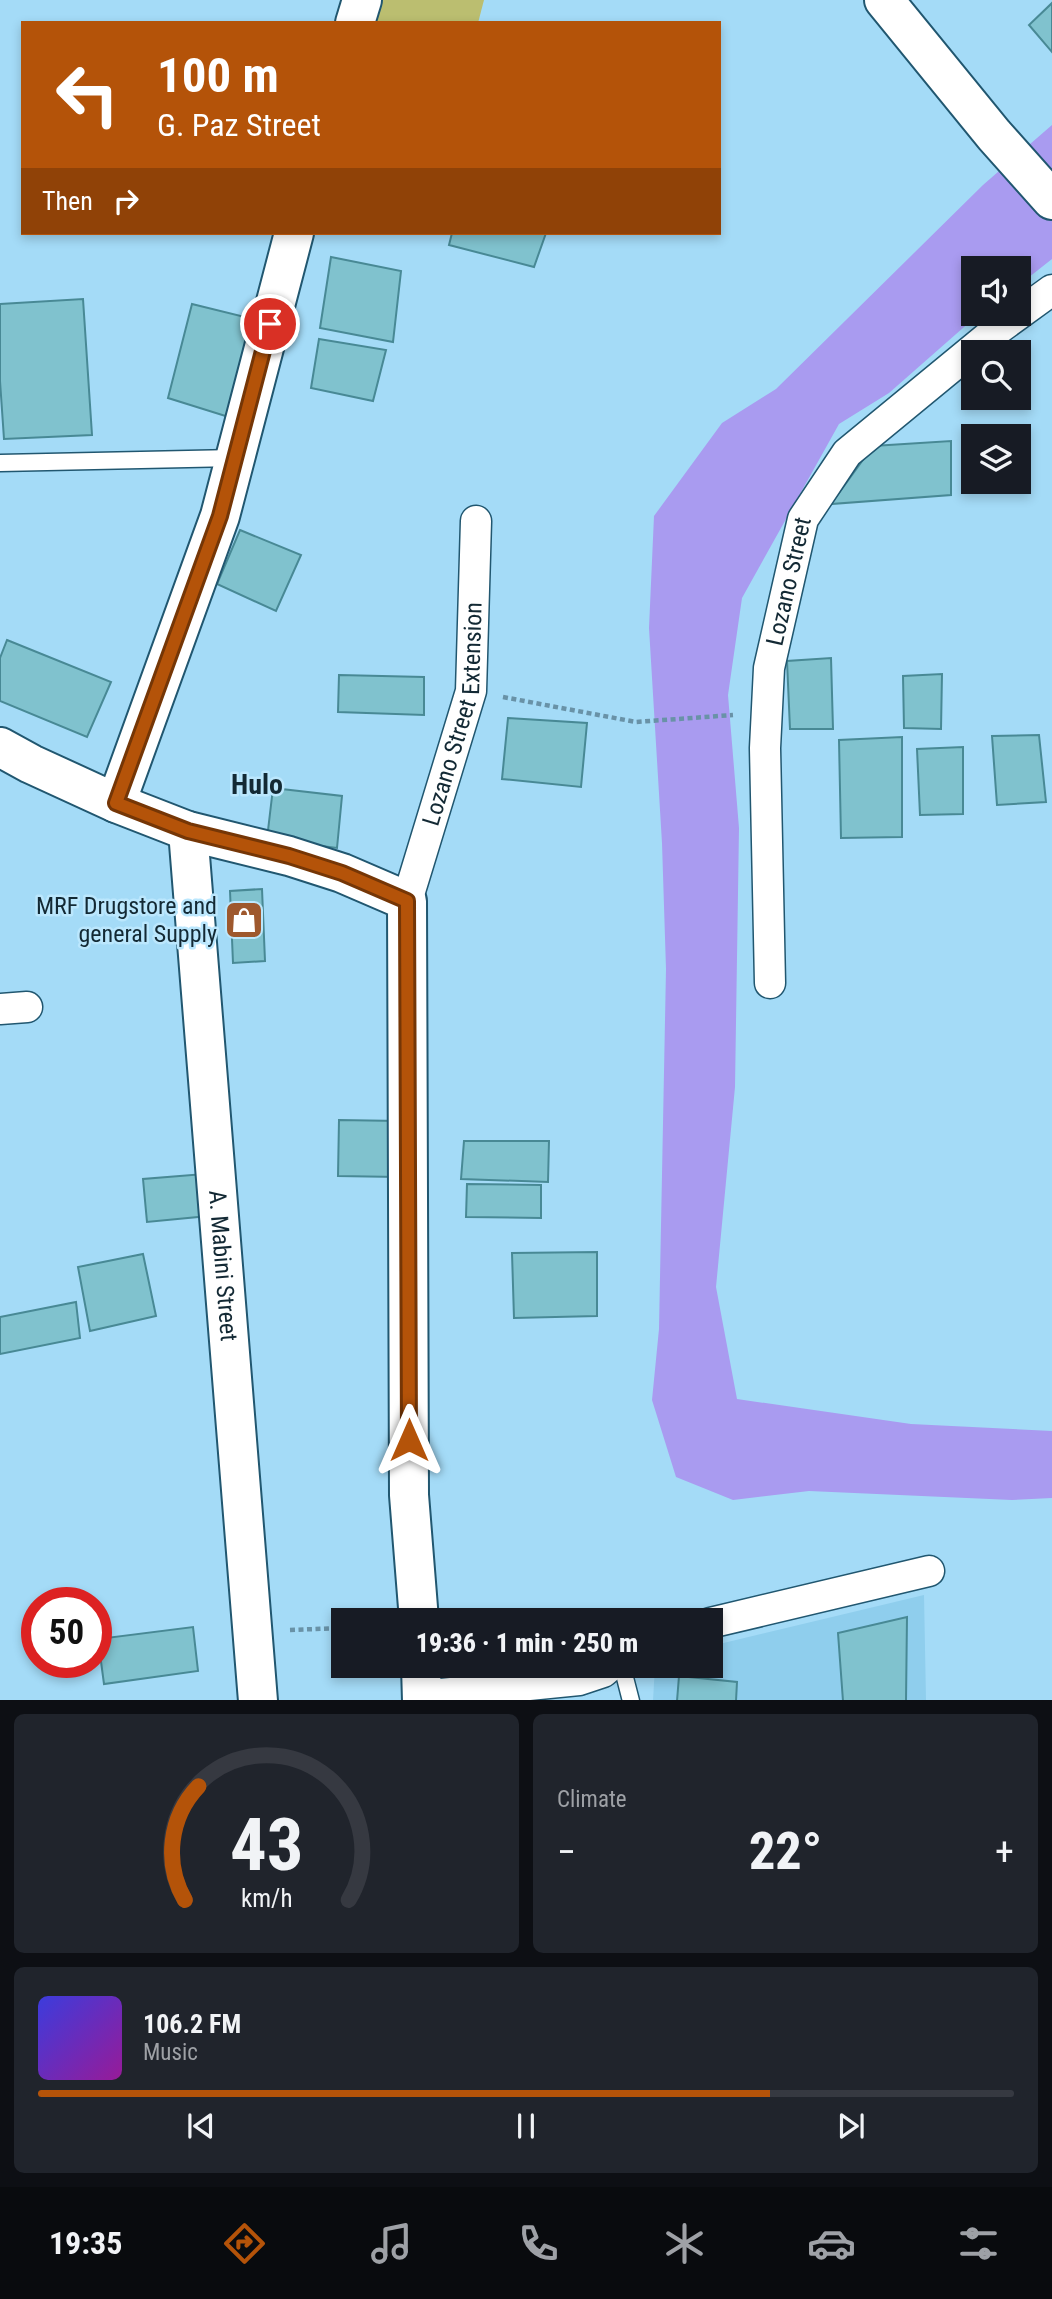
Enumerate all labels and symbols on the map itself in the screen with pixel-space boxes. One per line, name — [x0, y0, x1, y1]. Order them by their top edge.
pin — [240, 294, 300, 354]
street label: Lozano Street — [761, 515, 817, 648]
street label: Lozano Street Extension — [417, 602, 488, 829]
district label: Hulo — [231, 768, 283, 801]
place label: MRF Drugstore and general Supply — [36, 892, 217, 948]
shop icon: MRF Drugstore and general Supply — [223, 899, 265, 941]
street label: A. Mabini Street — [203, 1189, 243, 1342]
position arrow — [372, 1403, 446, 1477]
speed limit sign: 50 — [21, 1587, 112, 1678]

